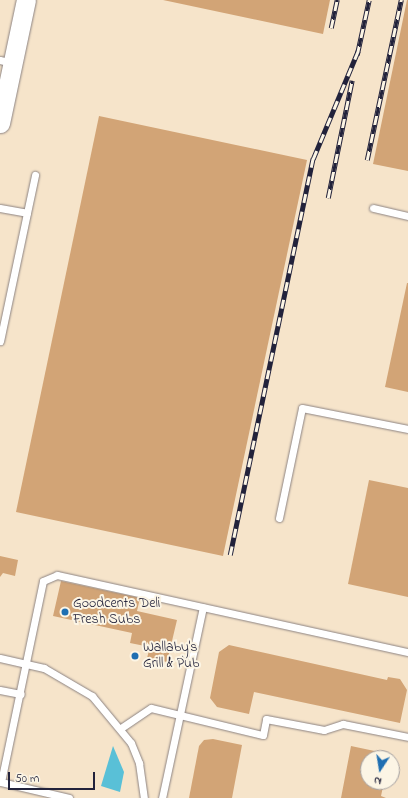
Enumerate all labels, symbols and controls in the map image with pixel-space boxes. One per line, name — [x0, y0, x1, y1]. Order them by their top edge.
place label: Goodcents Deli Fresh Subs — [73, 596, 160, 628]
marker: Goodcents Deli Fresh Subs — [60, 607, 70, 617]
place label: Wallaby's Grill & Pub — [143, 640, 199, 672]
marker: Wallaby's Grill & Pub — [130, 651, 140, 661]
north arrow — [360, 750, 400, 790]
scale bar — [10, 764, 97, 790]
text: 50 m — [15, 770, 39, 788]
text: N — [372, 772, 383, 789]

